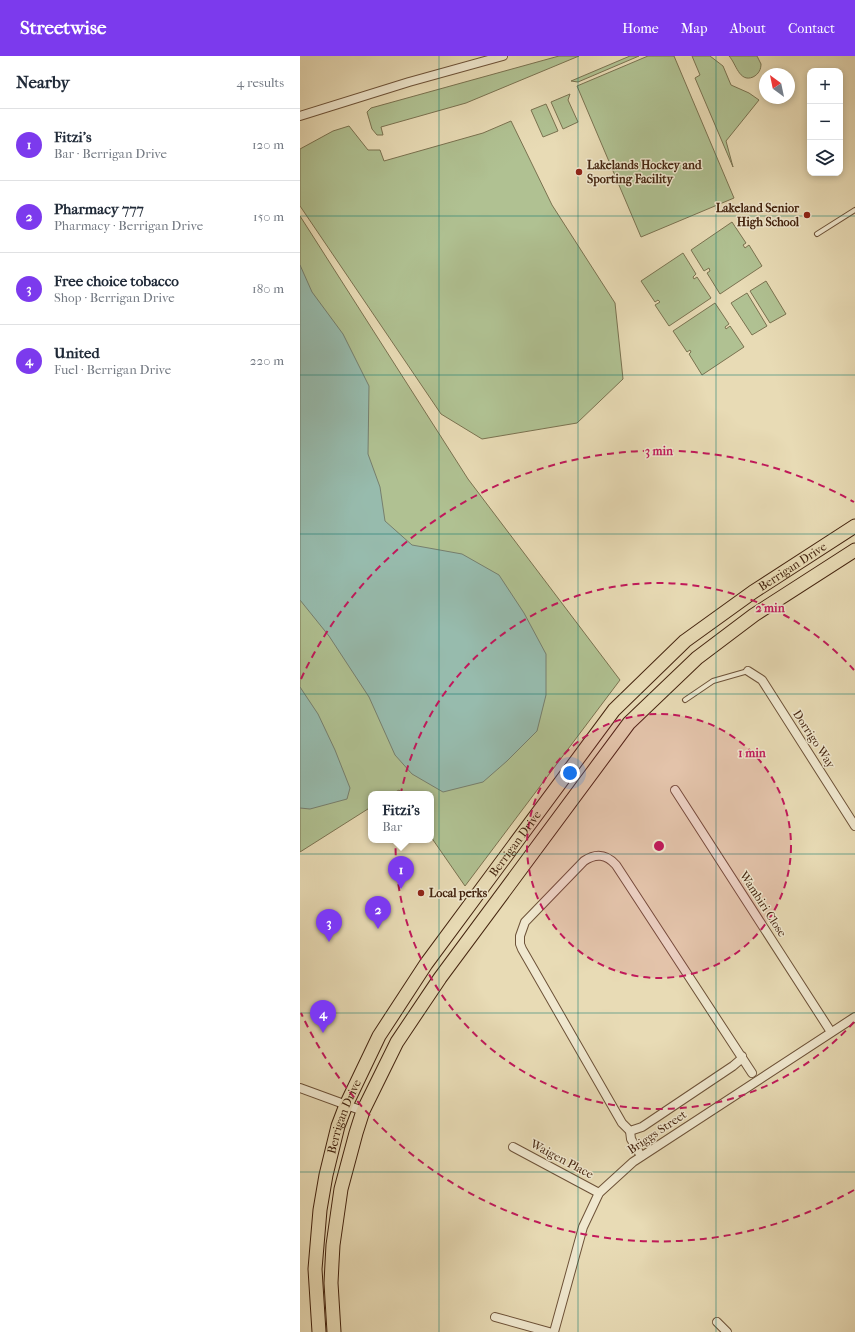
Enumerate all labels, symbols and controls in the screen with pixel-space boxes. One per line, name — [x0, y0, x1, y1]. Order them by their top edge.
text: Streetwise — [20, 17, 106, 39]
text: Home — [622, 20, 659, 37]
text: Map — [681, 20, 708, 37]
text: About — [730, 20, 766, 37]
text: Contact — [788, 20, 835, 37]
north arrow — [759, 68, 795, 104]
map controls — [807, 68, 843, 176]
button: + — [807, 68, 843, 104]
text: Nearby — [16, 72, 70, 92]
text: 4 results — [237, 75, 284, 90]
button: − — [807, 104, 843, 140]
text: Fitzi's — [54, 128, 91, 146]
text: 1 — [27, 137, 31, 152]
text: 120 m — [252, 137, 284, 152]
button: layers — [807, 140, 843, 176]
text: Bar · Berrigan Drive — [54, 146, 167, 161]
place label: Lakelands Hockey and Sporting Facility — [587, 158, 702, 187]
marker: Lakelands Hockey and Sporting Facility — [574, 167, 584, 177]
text: Pharmacy 777 — [54, 200, 144, 218]
place label: Lakeland Senior High School — [716, 201, 800, 230]
text: 2 — [26, 209, 32, 224]
text: 150 m — [253, 209, 284, 224]
marker: Lakeland Senior High School — [802, 210, 812, 220]
text: Pharmacy · Berrigan Drive — [54, 218, 203, 233]
text: Free choice tobacco — [54, 272, 179, 290]
text: 3 — [26, 281, 32, 296]
text: 180 m — [252, 281, 284, 296]
text: Shop · Berrigan Drive — [54, 290, 175, 305]
text: United — [54, 344, 100, 362]
text: 4 — [25, 353, 33, 368]
text: 220 m — [250, 353, 284, 368]
text: Fuel · Berrigan Drive — [54, 362, 171, 377]
text: 3 min — [645, 444, 674, 459]
street label: Berrigan Drive — [756, 539, 829, 594]
text: 2 min — [755, 601, 786, 615]
street label: Dorrigo Way — [790, 707, 838, 771]
text: 1 min — [738, 746, 767, 760]
your location — [560, 763, 580, 783]
popup — [368, 791, 434, 843]
text: Fitzi's — [382, 801, 420, 819]
street label: Berrigan Drive — [486, 808, 544, 879]
text: Bar — [382, 819, 402, 834]
centre of rings — [652, 839, 666, 853]
pin: 1 — [388, 856, 414, 889]
street label: Wambiri Close — [736, 868, 789, 939]
place label: Local perks — [429, 886, 488, 901]
marker: Local perks — [416, 888, 426, 898]
pin: 2 — [365, 896, 391, 929]
pin: 3 — [316, 909, 342, 942]
pin: 4 — [310, 1000, 336, 1033]
street label: Berrigan Drive — [324, 1077, 364, 1155]
street label: Briggs Street — [625, 1107, 690, 1157]
street label: Waigen Place — [527, 1136, 596, 1181]

